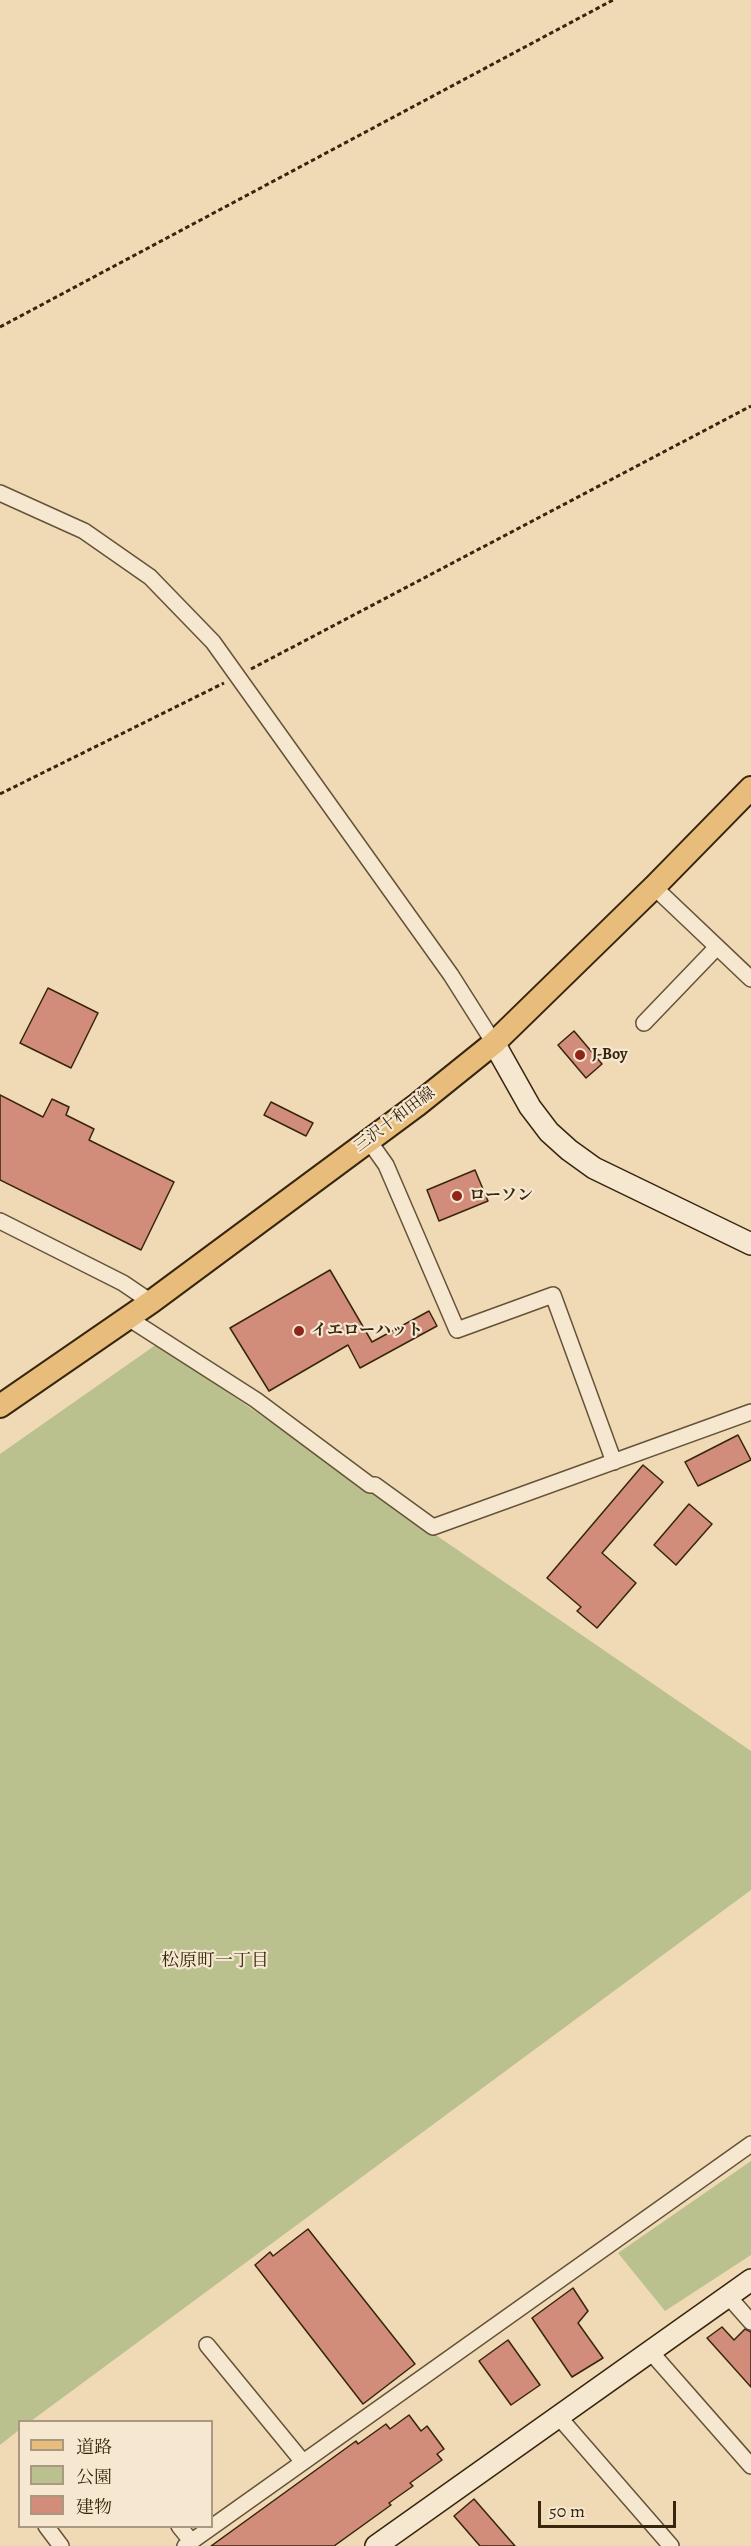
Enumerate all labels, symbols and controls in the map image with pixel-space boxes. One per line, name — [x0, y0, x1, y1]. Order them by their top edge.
place label: J-Boy — [592, 1045, 627, 1065]
marker: J-Boy — [573, 1048, 587, 1062]
street label: 三沢十和田線 — [351, 1083, 439, 1157]
place label: ローソン — [469, 1186, 533, 1206]
marker: ローソン — [450, 1189, 464, 1203]
place label: イエローハット — [311, 1321, 423, 1341]
marker: イエローハット — [292, 1324, 306, 1338]
district label: 松原町一丁目 — [161, 1951, 269, 1973]
legend — [18, 2420, 213, 2528]
text: 道路 — [76, 2435, 112, 2459]
text: 公園 — [76, 2465, 112, 2489]
scale bar — [541, 2489, 679, 2527]
text: 建物 — [76, 2495, 112, 2519]
text: 50 m — [549, 2499, 585, 2523]

